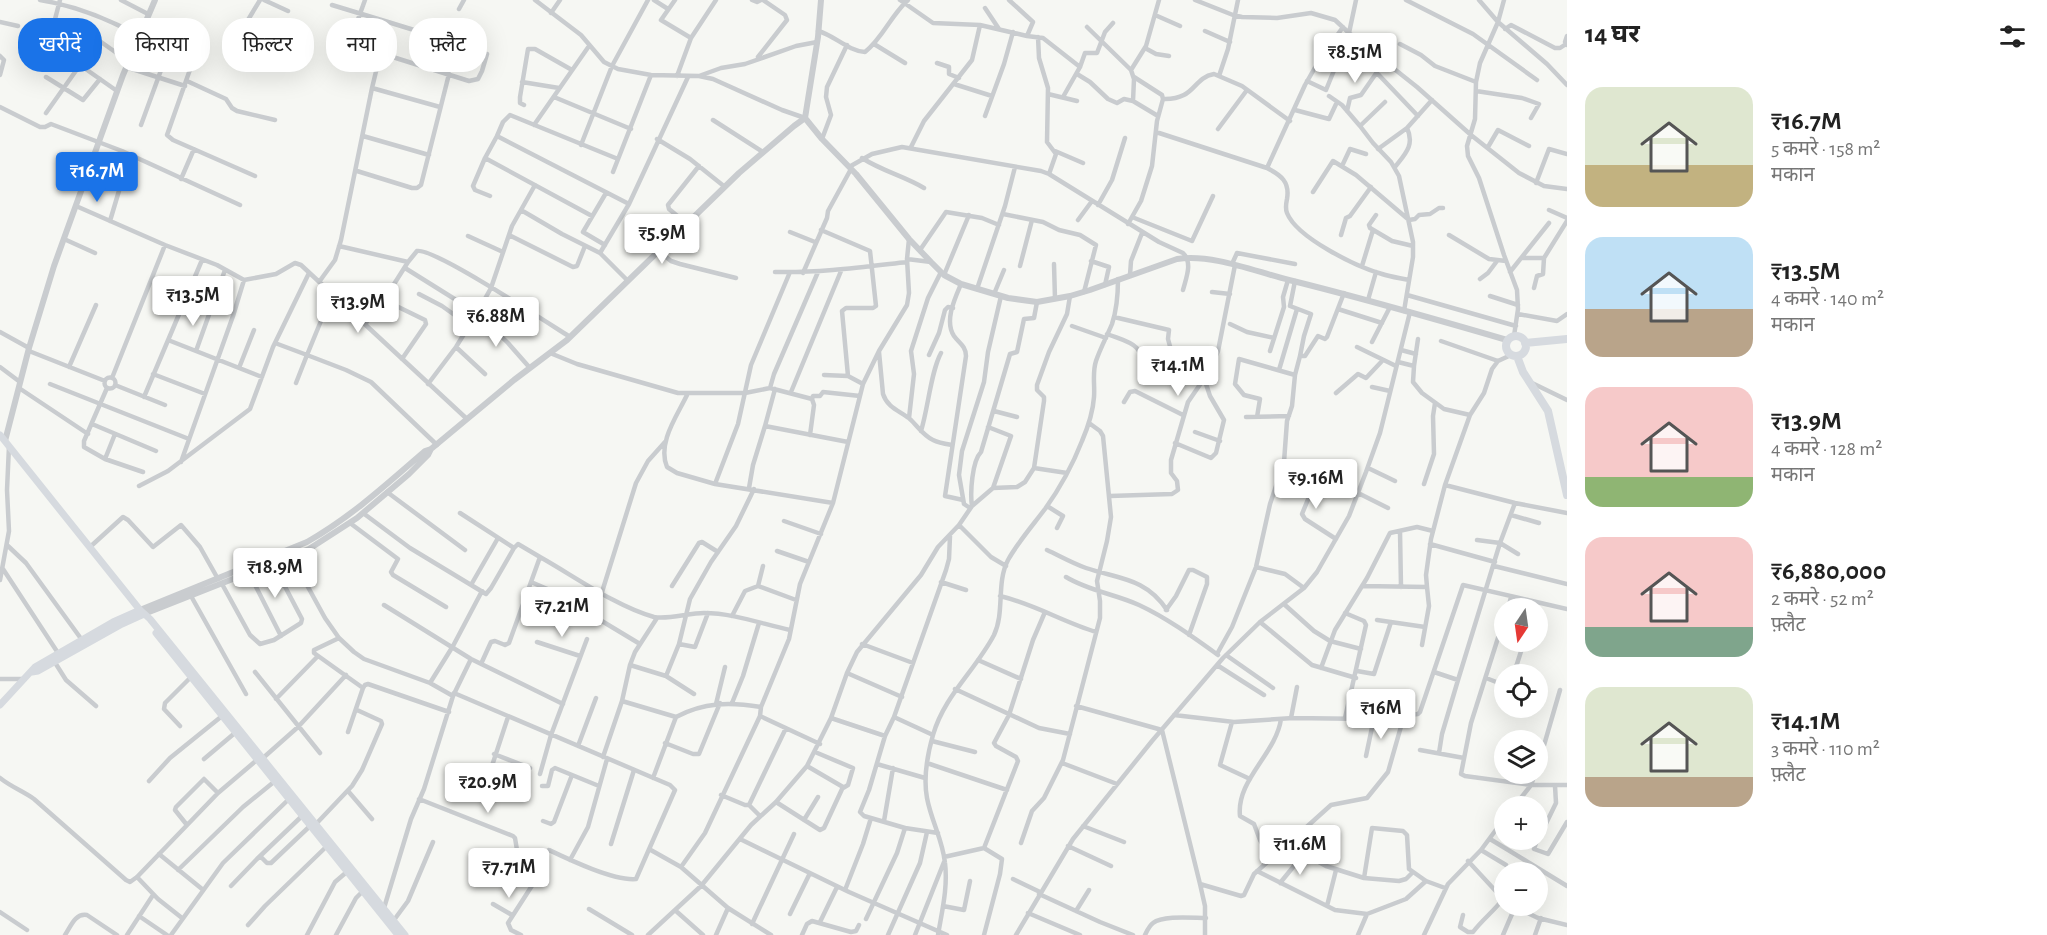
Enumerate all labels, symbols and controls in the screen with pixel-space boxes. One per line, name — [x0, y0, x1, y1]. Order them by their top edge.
chip: खरीदें — [18, 18, 102, 72]
chip: किराया — [114, 18, 210, 72]
chip: फ़िल्टर — [222, 18, 314, 72]
chip: नया — [326, 18, 397, 72]
chip: फ़्लैट — [409, 18, 487, 72]
icon: filters — [1996, 20, 2029, 53]
text: 14 घर — [1585, 21, 1640, 47]
pin: ₹8.51M — [1306, 33, 1404, 84]
text: ₹8.51M — [1328, 42, 1382, 62]
text: ₹16.7M — [1771, 108, 1842, 134]
icon: home — [1633, 111, 1705, 183]
text: 5 कमरे · 158 m² — [1771, 139, 1880, 159]
pin: ₹16.7M — [48, 152, 146, 203]
text: ₹16.7M — [70, 161, 124, 181]
text: मकान — [1771, 165, 1815, 185]
pin: ₹5.9M — [620, 214, 704, 265]
text: ₹5.9M — [638, 223, 686, 243]
text: ₹13.5M — [1771, 258, 1840, 284]
icon: home — [1633, 261, 1705, 333]
pin: ₹13.5M — [144, 276, 242, 327]
pin: ₹13.9M — [309, 283, 407, 334]
text: ₹13.5M — [166, 285, 220, 305]
text: 4 कमरे · 140 m² — [1771, 289, 1884, 309]
text: ₹13.9M — [331, 292, 385, 312]
pin: ₹6.88M — [447, 297, 545, 348]
text: ₹6.88M — [467, 306, 525, 326]
text: मकान — [1771, 315, 1815, 335]
pin: ₹14.1M — [1129, 346, 1227, 397]
text: ₹14.1M — [1151, 355, 1205, 375]
text: ₹13.9M — [1771, 408, 1842, 434]
icon: home — [1633, 411, 1705, 483]
text: 4 कमरे · 128 m² — [1771, 439, 1882, 459]
pin: ₹9.16M — [1267, 459, 1365, 510]
text: मकान — [1771, 465, 1815, 485]
text: ₹9.16M — [1288, 468, 1344, 488]
pin: ₹18.9M — [226, 548, 324, 599]
text: ₹18.9M — [247, 557, 303, 577]
text: ₹6,880,000 — [1771, 558, 1886, 584]
icon: home — [1633, 561, 1705, 633]
pin: ₹7.21M — [513, 587, 611, 638]
text: 2 कमरे · 52 m² — [1771, 589, 1874, 609]
text: ₹7.21M — [535, 596, 589, 616]
north arrow — [1494, 598, 1548, 652]
map controls — [1494, 598, 1548, 916]
text: फ़्लैट — [1771, 615, 1806, 635]
button: locate — [1494, 664, 1548, 718]
pin: ₹16M — [1345, 689, 1417, 740]
text: ₹16M — [1360, 698, 1402, 718]
text: ₹14.1M — [1771, 708, 1840, 734]
icon: home — [1633, 711, 1705, 783]
button: layers — [1494, 730, 1548, 784]
text: 3 कमरे · 110 m² — [1771, 739, 1880, 759]
pin: ₹20.9M — [439, 763, 537, 814]
text: फ़्लैट — [1771, 765, 1806, 785]
text: ₹20.9M — [459, 772, 517, 792]
button: + — [1494, 796, 1548, 850]
pin: ₹11.6M — [1251, 825, 1349, 876]
text: ₹11.6M — [1274, 834, 1326, 854]
pin: ₹7.71M — [460, 848, 558, 899]
text: ₹7.71M — [482, 857, 536, 877]
button: − — [1494, 862, 1548, 916]

